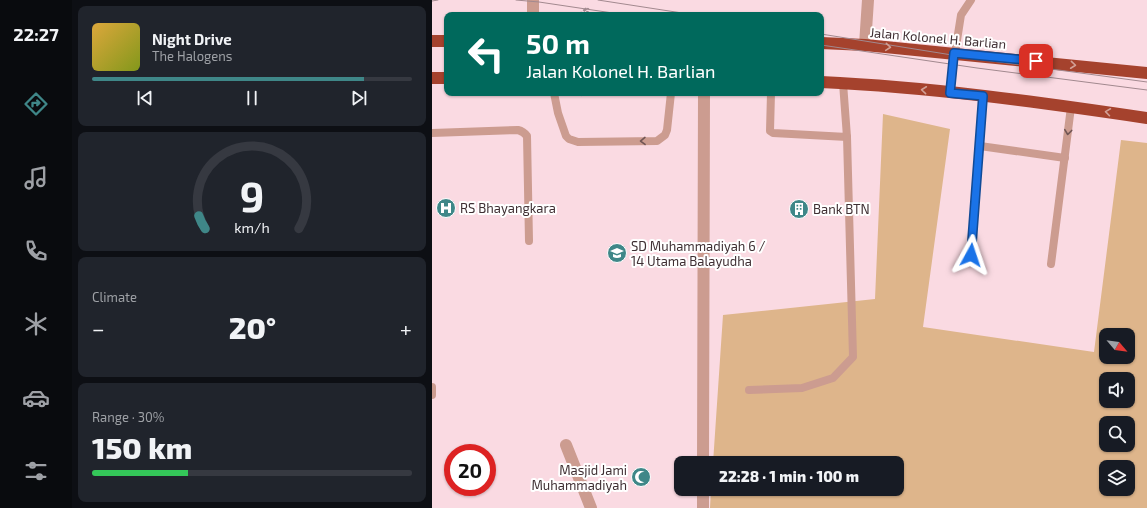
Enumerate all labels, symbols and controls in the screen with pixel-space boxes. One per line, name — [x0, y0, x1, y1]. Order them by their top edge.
text: 22:27 — [13, 23, 59, 45]
street label: Jalan Kolonel H. Barlian — [869, 24, 1007, 52]
text: 50 m — [526, 26, 590, 60]
icon: left — [460, 28, 512, 80]
text: Night Drive — [152, 30, 232, 48]
one-way arrow — [885, 42, 891, 51]
pin — [1019, 44, 1053, 78]
text: The Halogens — [152, 48, 232, 64]
icon: arrive — [1025, 50, 1047, 72]
text: Jalan Kolonel H. Barlian — [526, 60, 716, 82]
one-way arrow — [1070, 60, 1076, 69]
one-way arrow — [921, 86, 927, 95]
icon: previous — [134, 87, 156, 109]
icon: pause — [241, 87, 263, 109]
icon: next — [348, 87, 370, 109]
icon: directions — [22, 90, 50, 118]
one-way arrow — [1105, 108, 1111, 117]
one-way arrow — [1064, 129, 1073, 135]
one-way arrow — [640, 137, 646, 145]
icon: music — [22, 164, 50, 192]
text: 9 — [240, 170, 264, 220]
hospital icon: RS Bhayangkara — [435, 197, 457, 219]
building icon: Bank BTN — [788, 198, 810, 220]
place label: RS Bhayangkara — [460, 200, 556, 216]
place label: Bank BTN — [813, 201, 870, 217]
text: km/h — [234, 219, 270, 236]
position arrow — [950, 234, 992, 276]
icon: phone — [22, 237, 50, 265]
place label: SD Muhammadiyah 6 / 14 Utama Balayudha — [631, 238, 766, 269]
school or university icon: SD Muhammadiyah 6 / 14 Utama Balayudha — [606, 242, 628, 264]
text: Climate — [92, 289, 137, 305]
text: 20° — [229, 309, 276, 345]
icon: climate — [22, 310, 50, 338]
text: − — [92, 315, 105, 341]
text: + — [400, 315, 412, 341]
north arrow — [1099, 328, 1135, 364]
map controls — [1099, 328, 1135, 496]
button: sound — [1099, 372, 1135, 408]
icon: car — [22, 384, 50, 412]
text: Range · 30% — [92, 409, 164, 425]
button: search — [1099, 416, 1135, 452]
text: 150 km — [92, 429, 192, 465]
speed limit sign: 20 — [444, 444, 496, 496]
icon: filters — [22, 457, 50, 485]
button: layers — [1099, 460, 1135, 496]
place label: Masjid Jami Muhammadiyah — [531, 462, 627, 493]
mosque icon: Masjid Jami Muhammadiyah — [630, 466, 652, 488]
text: 22:28 · 1 min · 100 m — [719, 467, 859, 485]

